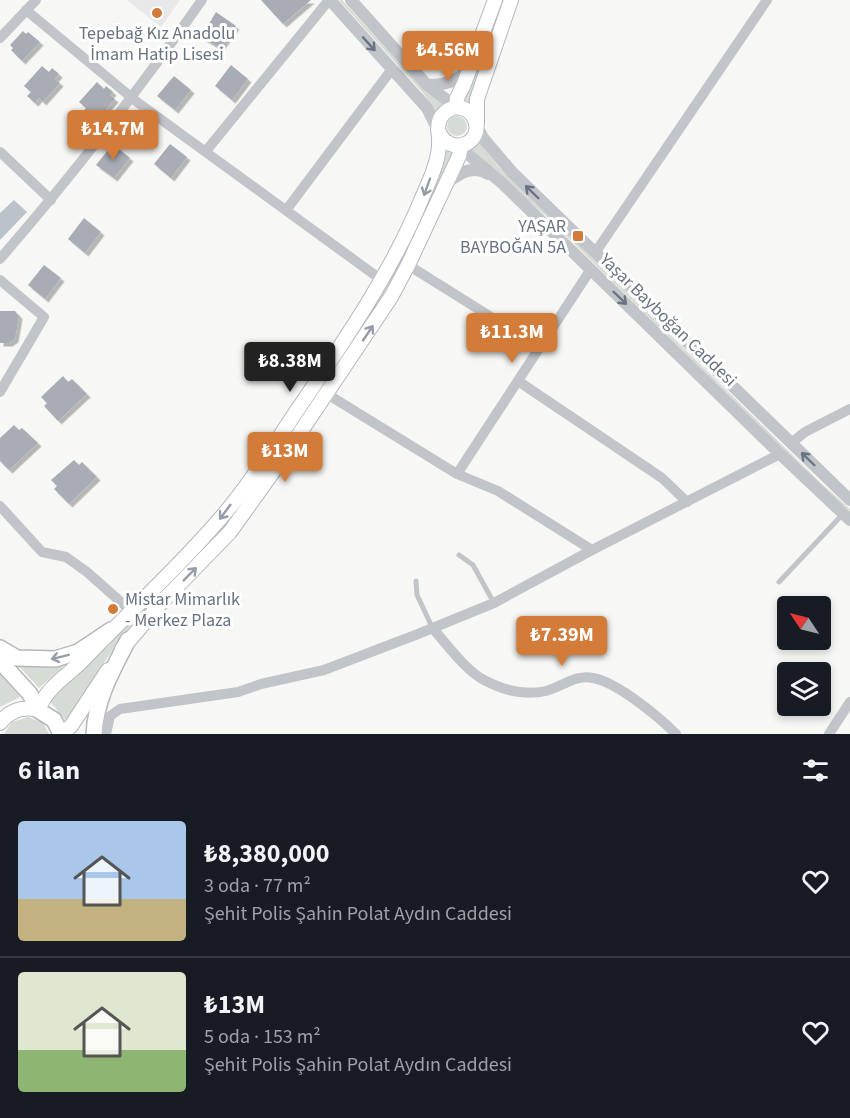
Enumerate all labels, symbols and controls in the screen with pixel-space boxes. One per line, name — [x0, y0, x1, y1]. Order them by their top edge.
marker: Tepebağ Kız Anadolu İmam Hatip Lisesi — [150, 6, 164, 20]
place label: Tepebağ Kız Anadolu İmam Hatip Lisesi — [79, 21, 235, 67]
pin: ₺4.56M — [399, 31, 497, 82]
one-way arrow — [362, 36, 376, 51]
text: ₺4.56M — [416, 36, 480, 64]
pin: ₺14.7M — [64, 110, 162, 161]
text: ₺14.7M — [81, 115, 145, 143]
one-way arrow — [420, 177, 431, 196]
one-way arrow — [525, 185, 540, 199]
place label: YAŞAR BAYBOĞAN 5A — [460, 214, 566, 260]
marker: YAŞAR BAYBOĞAN 5A — [571, 229, 585, 243]
street label: Yaşar Bayboğan Caddesi — [593, 247, 742, 392]
one-way arrow — [613, 291, 628, 306]
pin: ₺11.3M — [463, 313, 561, 364]
text: ₺11.3M — [480, 318, 544, 346]
one-way arrow — [361, 325, 374, 342]
pin: ₺8.38M — [241, 342, 339, 393]
text: ₺8.38M — [258, 347, 322, 375]
pin: ₺13M — [249, 432, 321, 483]
text: ₺13M — [262, 437, 308, 465]
one-way arrow — [800, 452, 815, 467]
one-way arrow — [219, 504, 231, 520]
one-way arrow — [182, 567, 197, 582]
place label: Mistar Mimarlık - Merkez Plaza — [125, 587, 240, 633]
north arrow — [777, 596, 831, 650]
map controls — [777, 596, 831, 716]
marker: Mistar Mimarlık - Merkez Plaza — [106, 602, 120, 616]
pin: ₺7.39M — [513, 616, 611, 667]
text: ₺7.39M — [530, 621, 594, 649]
one-way arrow — [51, 651, 70, 663]
button: layers — [777, 662, 831, 716]
text: 6 ilan — [18, 752, 80, 789]
icon: filters — [799, 754, 832, 787]
text: ₺8,380,000 — [204, 835, 329, 872]
icon: home — [66, 845, 138, 917]
icon: heart — [799, 865, 832, 898]
text: 3 oda · 77 m² — [204, 872, 311, 900]
text: Şehit Polis Şahin Polat Aydın Caddesi — [204, 900, 512, 928]
text: ₺13M — [204, 986, 265, 1023]
icon: home — [66, 996, 138, 1068]
icon: heart — [799, 1016, 832, 1049]
text: 5 oda · 153 m² — [204, 1023, 321, 1051]
text: Şehit Polis Şahin Polat Aydın Caddesi — [204, 1051, 512, 1079]

